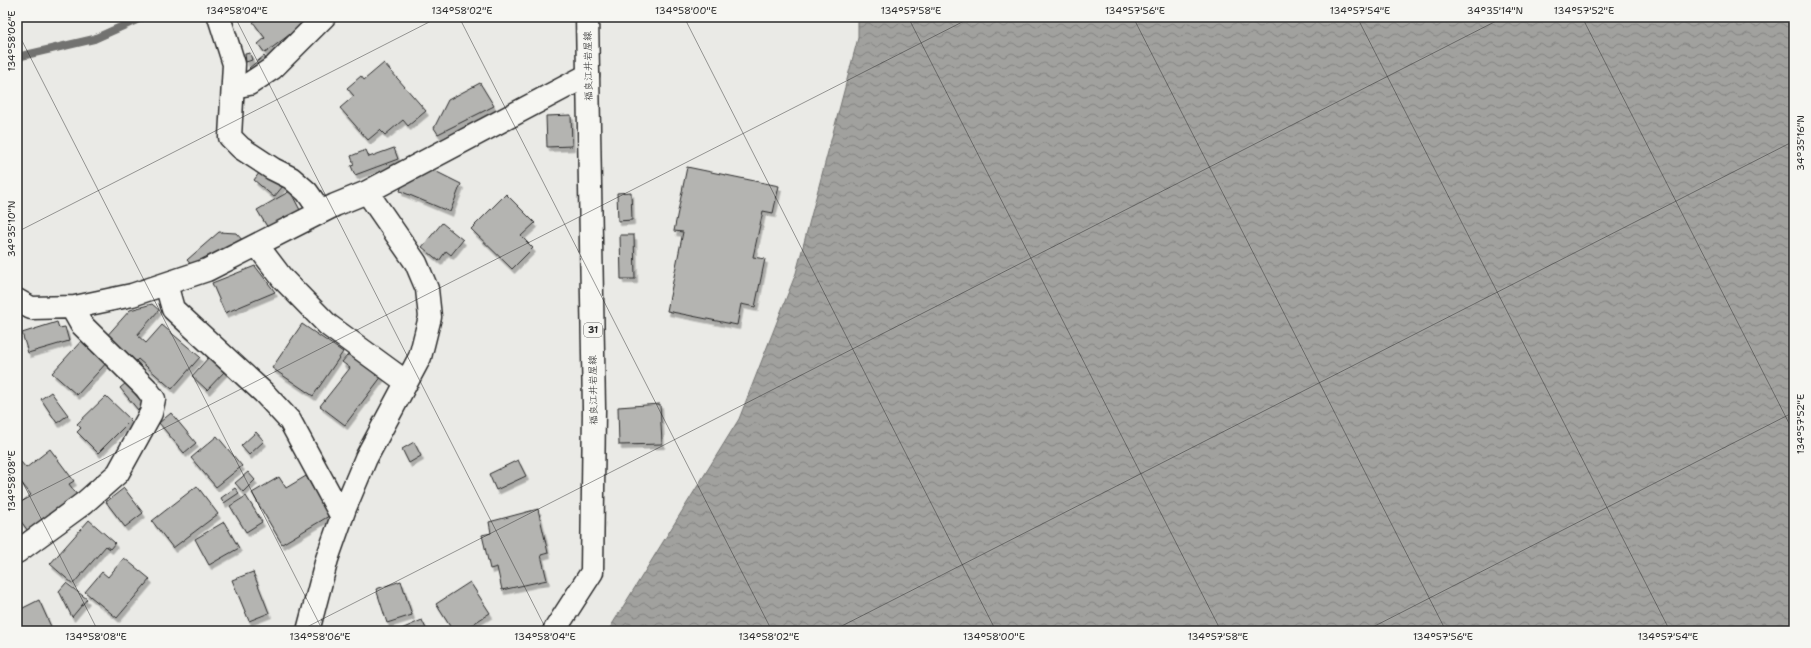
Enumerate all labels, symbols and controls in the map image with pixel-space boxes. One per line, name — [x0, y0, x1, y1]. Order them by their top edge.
text: 134°58'04"E — [206, 4, 268, 17]
text: 134°58'02"E — [431, 4, 493, 17]
text: 134°58'00"E — [655, 4, 717, 17]
text: 134°57'58"E — [881, 4, 941, 17]
text: 134°57'56"E — [1105, 4, 1165, 17]
text: 134°57'54"E — [1330, 4, 1390, 17]
text: 34°35'14"N — [1467, 4, 1523, 17]
text: 134°57'52"E — [1554, 4, 1614, 17]
text: 134°58'06"E — [5, 11, 18, 71]
street label: 福良江井岩屋線 — [581, 31, 595, 101]
text: 34°35'16"N — [1794, 115, 1807, 171]
text: 34°35'10"N — [5, 201, 18, 257]
road number: 31 — [584, 323, 602, 337]
street label: 福良江井岩屋線 — [586, 355, 600, 425]
text: 134°57'52"E — [1794, 394, 1807, 454]
text: 134°58'08"E — [5, 450, 18, 512]
text: 134°58'08"E — [65, 630, 127, 643]
text: 134°58'06"E — [290, 630, 350, 643]
text: 134°58'04"E — [514, 630, 576, 643]
text: 134°58'02"E — [738, 630, 800, 643]
text: 134°58'00"E — [963, 630, 1025, 643]
text: 134°57'58"E — [1188, 630, 1248, 643]
text: 134°57'56"E — [1413, 630, 1473, 643]
text: 134°57'54"E — [1638, 630, 1698, 643]

